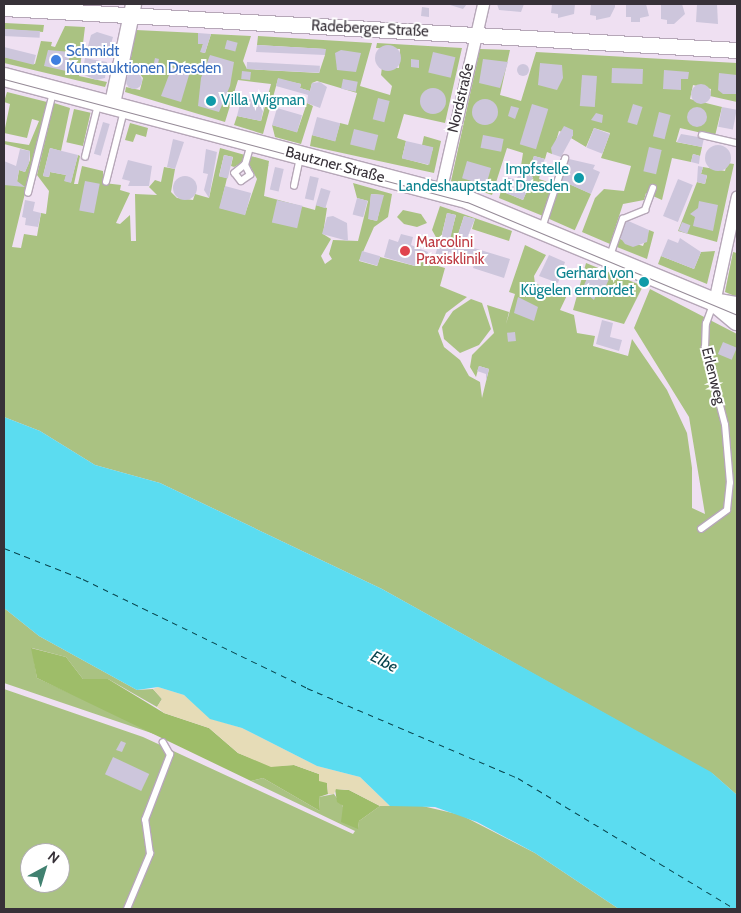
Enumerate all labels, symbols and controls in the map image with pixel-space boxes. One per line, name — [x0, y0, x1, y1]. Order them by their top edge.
street label: Radeberger Straße — [311, 17, 429, 41]
place label: Schmidt Kunstauktionen Dresden — [66, 42, 221, 77]
marker: Schmidt Kunstauktionen Dresden — [50, 54, 62, 66]
street label: Nordstraße — [444, 61, 478, 135]
place label: Villa Wigman — [221, 92, 305, 110]
marker: Villa Wigman — [205, 95, 217, 107]
street label: Bautzner Straße — [283, 143, 387, 187]
place label: Impfstelle Landeshauptstadt Dresden — [398, 160, 569, 195]
marker: Impfstelle Landeshauptstadt Dresden — [573, 172, 585, 184]
place label: Marcolini Praxisklinik — [416, 233, 485, 268]
marker: Marcolini Praxisklinik — [398, 244, 412, 258]
place label: Gerhard von Kügelen ermordet — [521, 264, 634, 299]
marker: Gerhard von Kügelen ermordet — [638, 276, 650, 288]
street label: Erlenweg — [697, 346, 729, 406]
water label: Elbe — [367, 647, 401, 677]
north arrow — [20, 843, 70, 893]
text: N — [44, 847, 63, 867]

